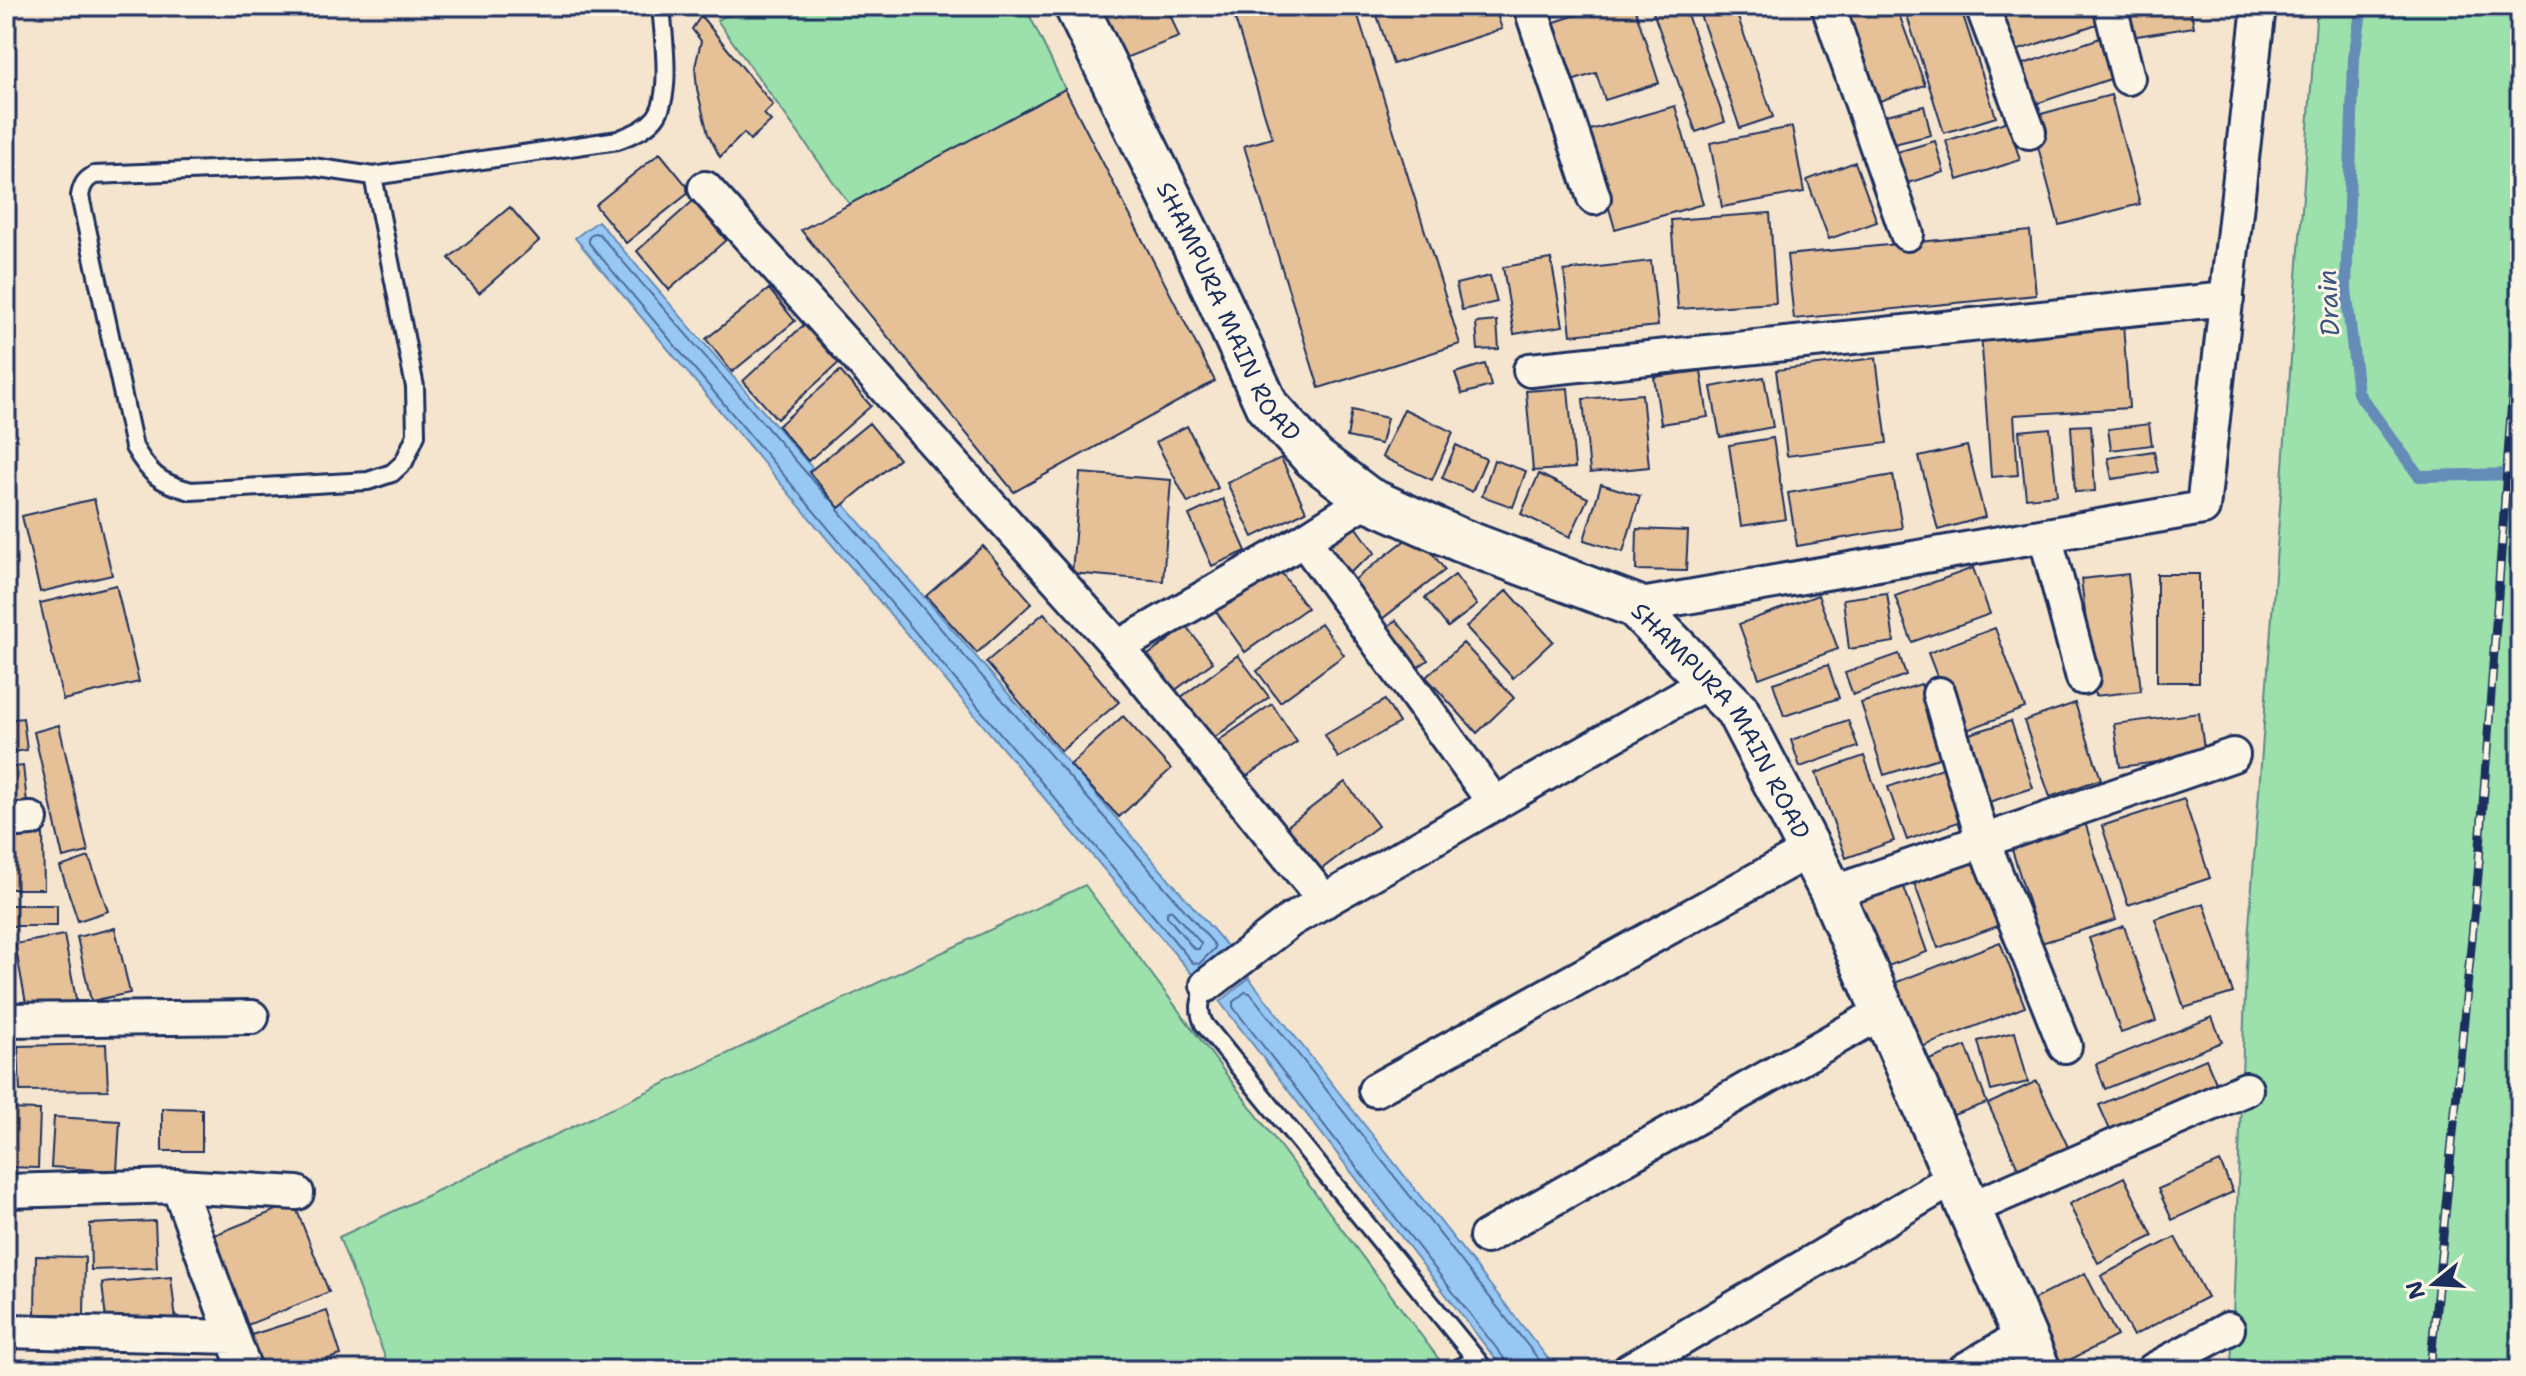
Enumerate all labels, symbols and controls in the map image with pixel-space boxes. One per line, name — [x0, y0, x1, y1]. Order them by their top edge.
street label: SHAMPURA MAIN ROAD — [1149, 176, 1308, 449]
water label: Drain — [2309, 269, 2347, 337]
street label: SHAMPURA MAIN ROAD — [1624, 595, 1817, 845]
north arrow — [2394, 1244, 2474, 1324]
text: N — [2399, 1277, 2432, 1303]

